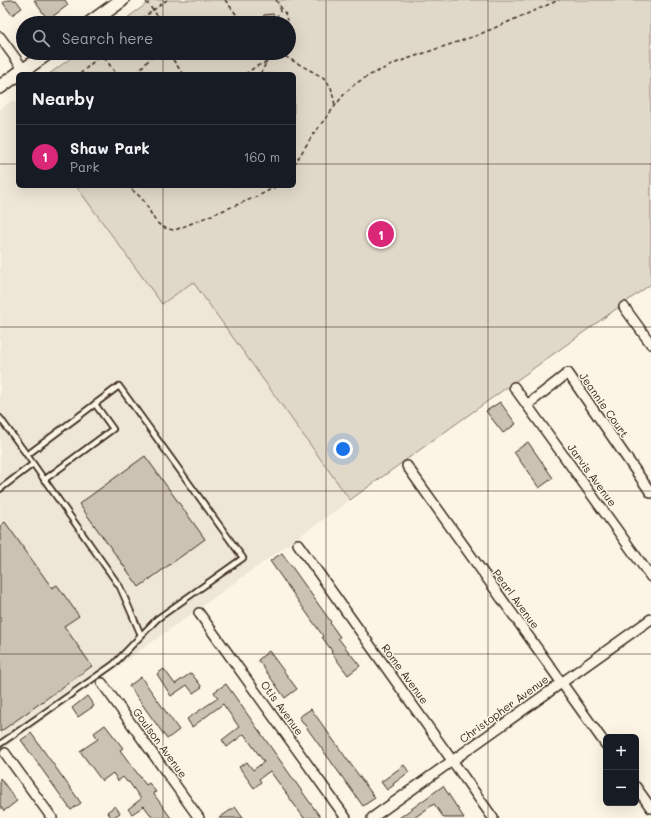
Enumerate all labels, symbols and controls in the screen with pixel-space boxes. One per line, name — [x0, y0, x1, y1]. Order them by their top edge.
search box — [16, 16, 296, 60]
icon: search — [30, 27, 52, 49]
text: Search here — [62, 28, 153, 48]
text: Nearby — [32, 87, 94, 109]
text: Shaw Park — [70, 138, 150, 158]
text: 1 — [42, 148, 48, 165]
text: 160 m — [244, 148, 280, 165]
text: Park — [70, 158, 99, 175]
pin: 1 — [368, 219, 394, 249]
street label: Jeannie Court — [576, 369, 633, 440]
your location — [333, 439, 353, 459]
street label: Jarvis Avenue — [564, 440, 620, 509]
street label: Pearl Avenue — [490, 566, 543, 632]
street label: Rome Avenue — [379, 641, 432, 707]
street label: Christopher Avenue — [456, 671, 551, 746]
street label: Otis Avenue — [258, 677, 307, 738]
street label: Goulson Avenue — [130, 705, 191, 781]
map controls — [603, 734, 639, 806]
button: + — [603, 734, 639, 770]
button: − — [603, 770, 639, 806]

